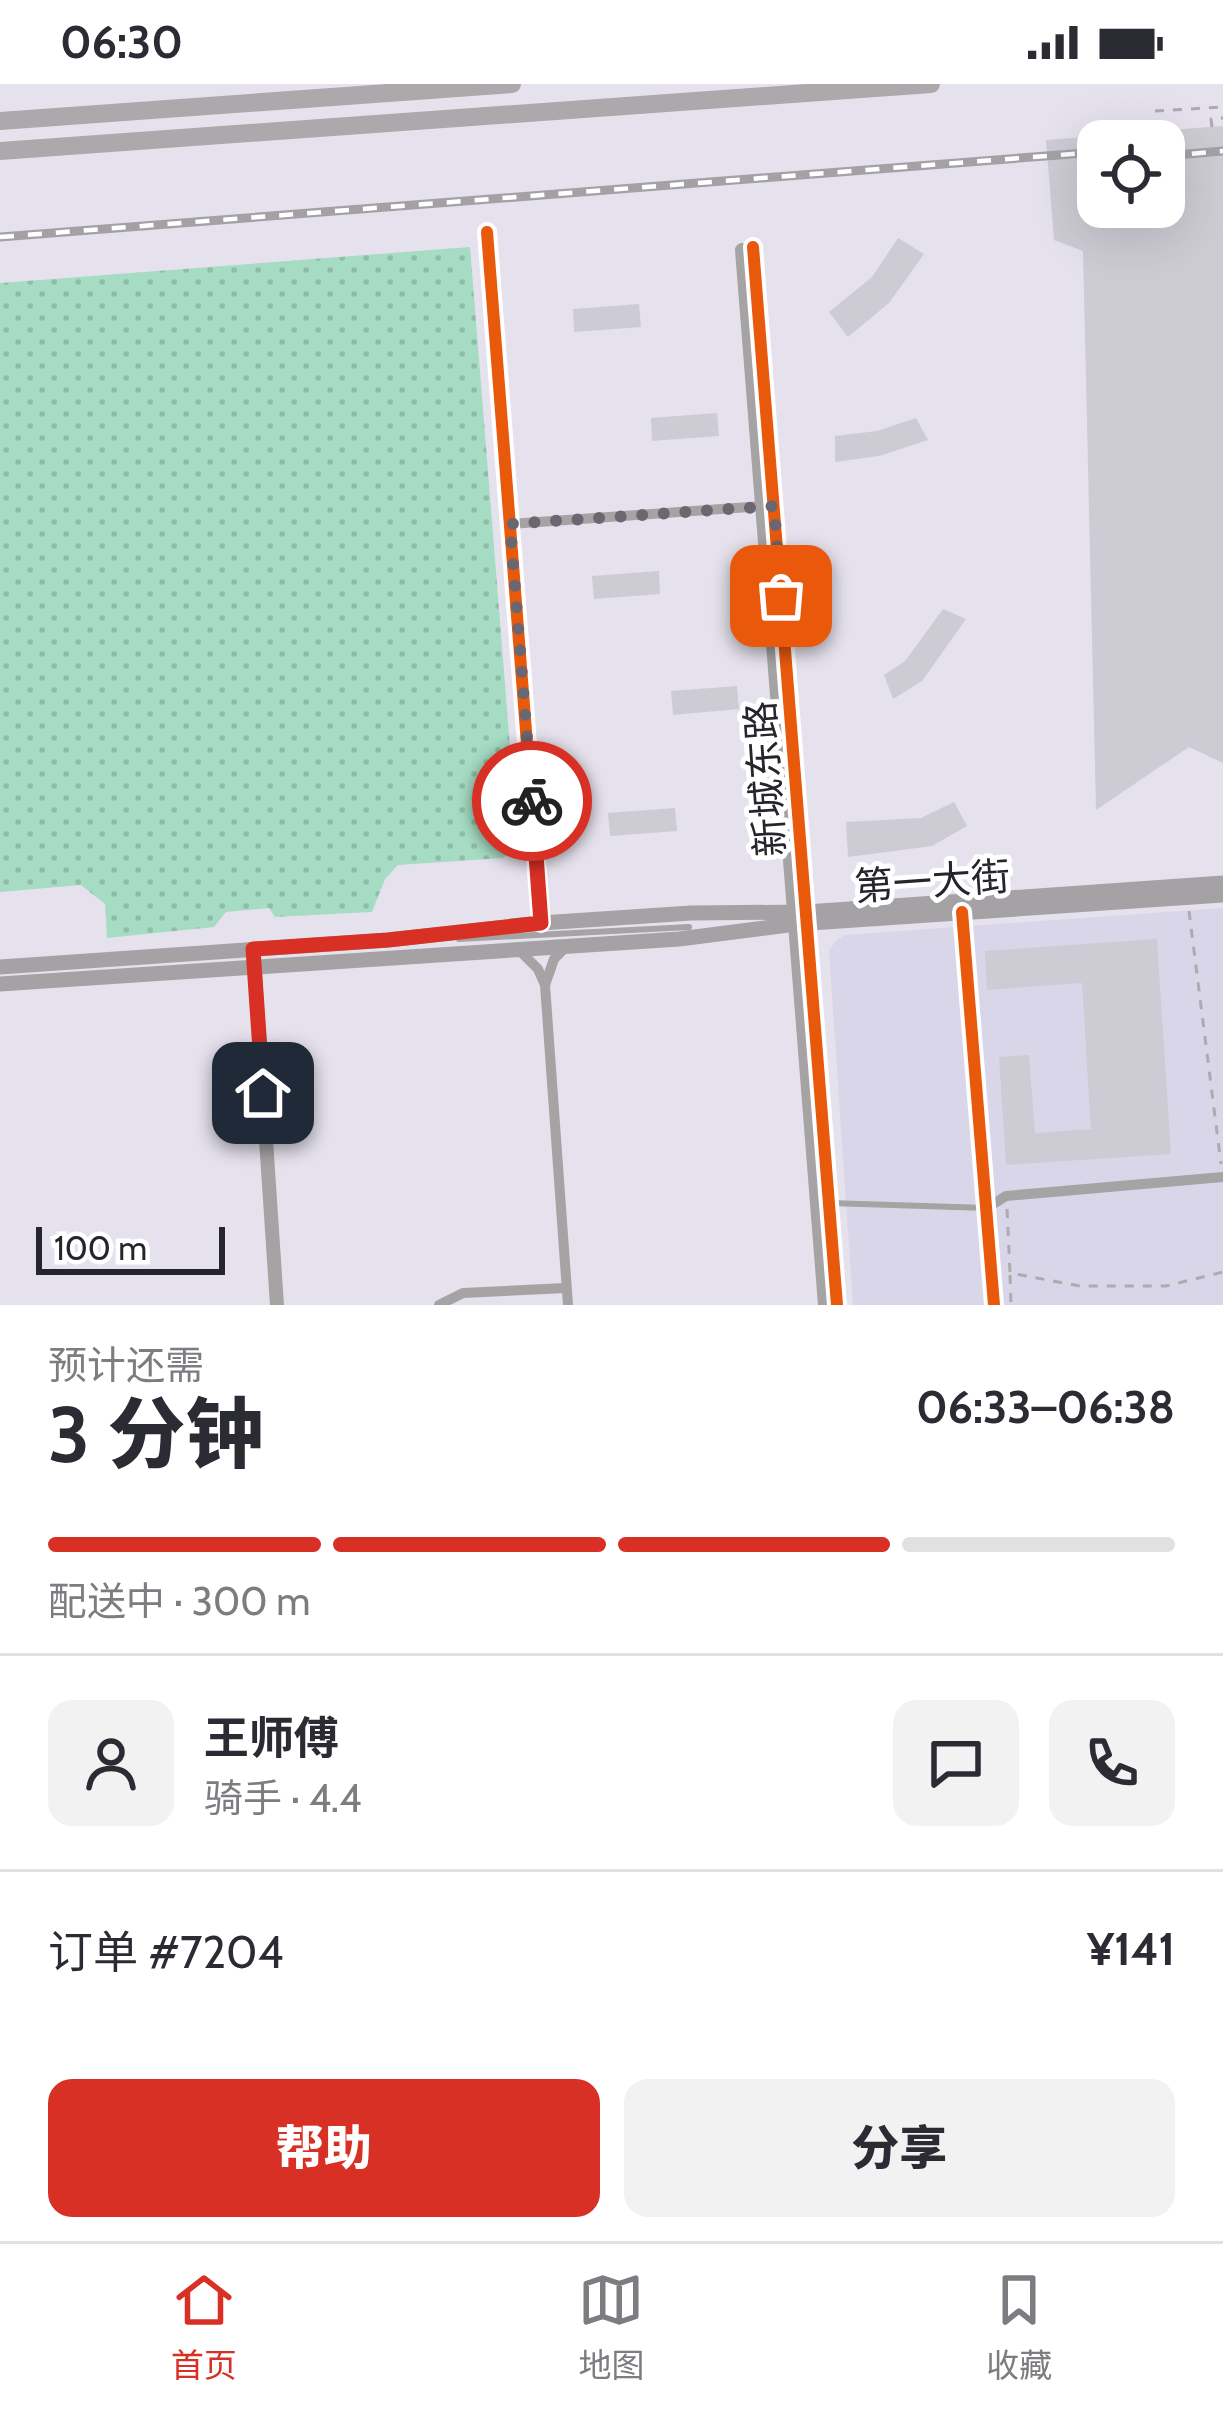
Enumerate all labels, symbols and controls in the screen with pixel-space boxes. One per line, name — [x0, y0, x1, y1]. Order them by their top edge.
text: 06:30 — [60, 15, 183, 69]
map controls — [1077, 120, 1185, 228]
button: locate — [1077, 120, 1185, 228]
pin — [730, 545, 832, 647]
icon: bag — [748, 563, 814, 629]
street label: 新城东路 — [736, 700, 794, 858]
courier — [472, 741, 592, 861]
icon: bike — [499, 768, 565, 834]
street label: 第一大街 — [853, 852, 1011, 910]
pin — [212, 1042, 314, 1144]
icon: home — [230, 1060, 296, 1126]
scale bar — [36, 1221, 225, 1274]
text: 100 m — [54, 1228, 147, 1268]
text: 预计还需 — [48, 1341, 204, 1389]
text: 06:33–06:38 — [916, 1380, 1175, 1434]
text: 3 分钟 — [48, 1387, 264, 1482]
text: 配送中 · 300 m — [48, 1577, 310, 1625]
button: person — [48, 1700, 174, 1826]
button: chat — [893, 1700, 1019, 1826]
button: phone — [1049, 1700, 1175, 1826]
text: 王师傅 — [204, 1711, 339, 1765]
text: 骑手 · 4.4 — [204, 1774, 361, 1822]
text: ¥141 — [1087, 1922, 1175, 1976]
text: 订单 #7204 — [48, 1925, 283, 1979]
button: 帮助 — [48, 2079, 600, 2217]
button: 分享 — [624, 2079, 1175, 2217]
tab: 首页 — [171, 2267, 237, 2387]
tab: 地图 — [578, 2267, 644, 2387]
tab: 收藏 — [986, 2267, 1052, 2387]

